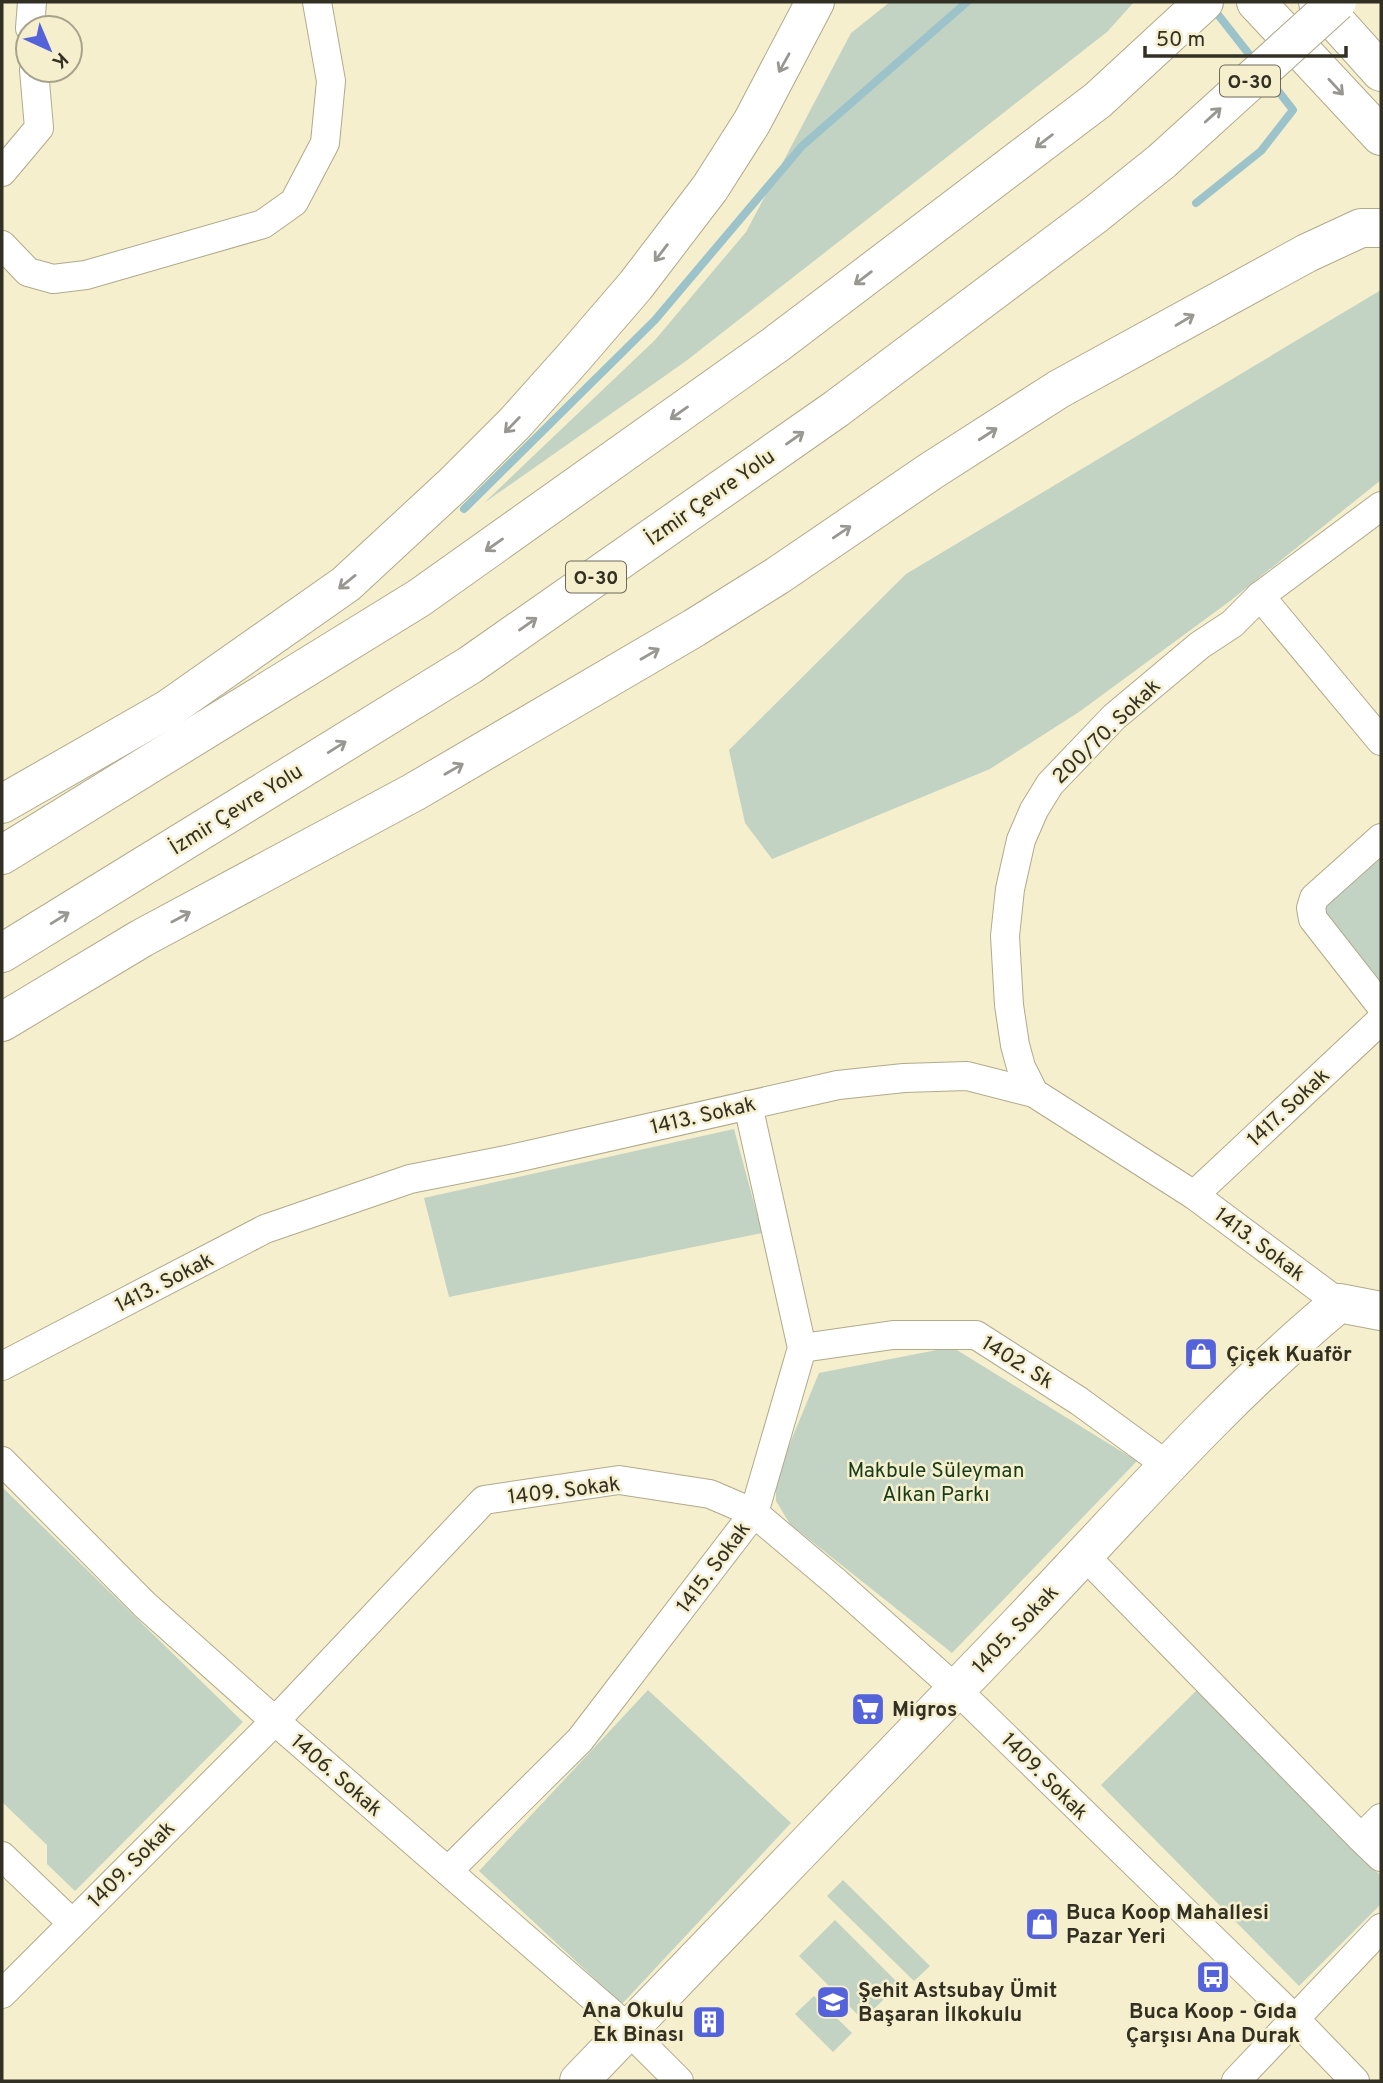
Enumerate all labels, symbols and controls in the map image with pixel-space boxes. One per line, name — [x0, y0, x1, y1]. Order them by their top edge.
north arrow — [14, 14, 84, 84]
scale bar — [1145, 14, 1346, 58]
text: 50 m — [1156, 27, 1205, 54]
text: K — [46, 46, 73, 73]
one-way arrow — [777, 52, 791, 72]
road number: O-30 — [1220, 66, 1280, 96]
one-way arrow — [1327, 79, 1344, 96]
one-way arrow — [1203, 107, 1221, 123]
one-way arrow — [1035, 134, 1054, 148]
one-way arrow — [653, 243, 668, 262]
one-way arrow — [854, 271, 873, 286]
one-way arrow — [1174, 313, 1194, 327]
one-way arrow — [670, 406, 689, 420]
one-way arrow — [504, 416, 520, 434]
one-way arrow — [978, 427, 997, 441]
one-way arrow — [785, 430, 804, 445]
street label: İzmir Çevre Yolu — [641, 444, 781, 553]
one-way arrow — [832, 525, 851, 539]
one-way arrow — [485, 538, 504, 552]
road number: O-30 — [566, 562, 626, 592]
one-way arrow — [339, 574, 357, 590]
one-way arrow — [518, 617, 537, 631]
one-way arrow — [639, 647, 660, 660]
street label: 200/70. Sokak — [1047, 674, 1167, 791]
one-way arrow — [327, 739, 346, 754]
street label: İzmir Çevre Yolu — [165, 759, 308, 862]
one-way arrow — [443, 762, 463, 776]
one-way arrow — [49, 910, 69, 924]
one-way arrow — [170, 910, 191, 923]
street label: 1417. Sokak — [1242, 1063, 1336, 1153]
street label: 1413. Sokak — [648, 1091, 759, 1142]
street label: 1413. Sokak — [1208, 1202, 1310, 1288]
street label: 1413. Sokak — [111, 1247, 219, 1320]
street label: 1402. Sk — [976, 1331, 1058, 1396]
shop icon: Çiçek Kuaför — [1182, 1335, 1220, 1373]
place label: Çiçek Kuaför — [1226, 1342, 1352, 1369]
park label: Makbule Süleyman Alkan Parkı — [848, 1458, 1024, 1509]
street label: 1409. Sokak — [507, 1471, 622, 1512]
street label: 1415. Sokak — [671, 1517, 757, 1619]
street label: 1405. Sokak — [967, 1580, 1065, 1680]
supermarket icon: Migros — [849, 1690, 887, 1728]
place label: Migros — [892, 1697, 957, 1724]
street label: 1409. Sokak — [994, 1728, 1093, 1827]
street label: 1406. Sokak — [285, 1729, 387, 1823]
street label: 1409. Sokak — [83, 1816, 182, 1915]
place label: Buca Koop Mahallesi Pazar Yeri — [1066, 1900, 1269, 1951]
shop icon: Buca Koop Mahallesi Pazar Yeri — [1023, 1905, 1061, 1943]
bus stop icon: Buca Koop - Gıda Çarşısı Ana Durak — [1194, 1958, 1232, 1996]
place label: Şehit Astsubay Ümit Başaran İlkokulu — [858, 1978, 1057, 2029]
school or university icon: Şehit Astsubay Ümit Başaran İlkokulu — [814, 1983, 852, 2021]
place label: Ana Okulu Ek Binası — [582, 1998, 684, 2049]
place label: Buca Koop - Gıda Çarşısı Ana Durak — [1126, 1999, 1301, 2050]
building icon: Ana Okulu Ek Binası — [690, 2003, 728, 2041]

